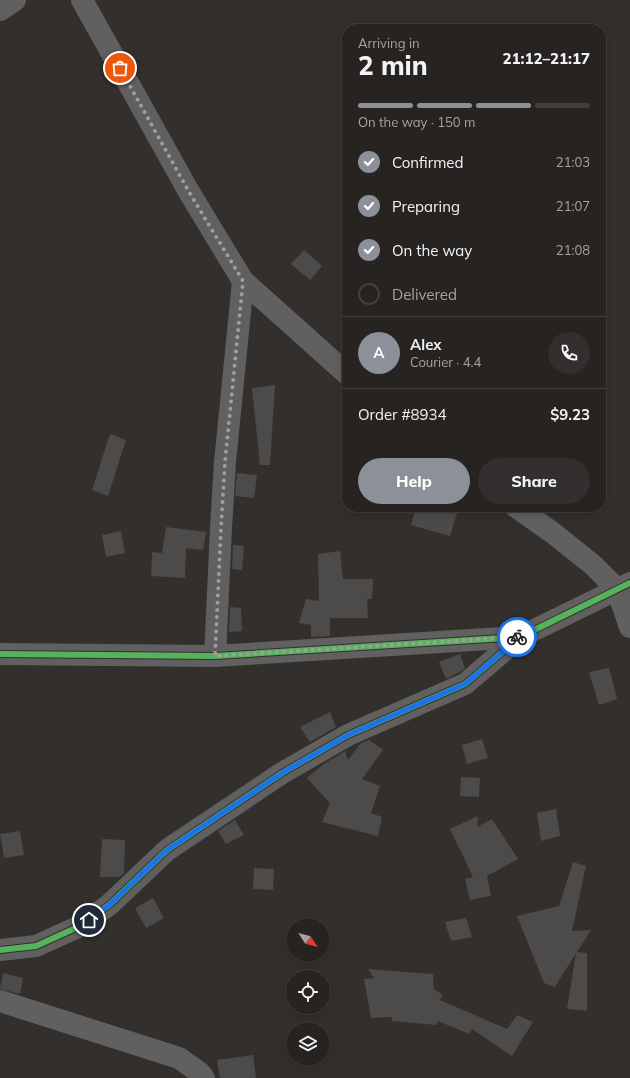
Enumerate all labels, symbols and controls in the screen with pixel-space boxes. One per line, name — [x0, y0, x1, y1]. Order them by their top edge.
text: Arriving in — [358, 35, 420, 51]
text: 2 min — [358, 49, 428, 82]
text: 21:12–21:17 — [503, 49, 590, 68]
pin — [103, 51, 137, 85]
icon: bag — [109, 57, 131, 79]
text: On the way · 150 m — [358, 114, 475, 130]
icon: check — [358, 151, 380, 173]
text: Confirmed — [392, 153, 463, 172]
text: 21:03 — [556, 154, 590, 170]
icon: check — [358, 195, 380, 217]
text: Preparing — [392, 197, 460, 216]
text: 21:07 — [556, 198, 590, 214]
icon: check — [358, 239, 380, 261]
text: On the way — [392, 241, 472, 260]
text: 21:08 — [556, 242, 590, 258]
text: Delivered — [392, 285, 457, 304]
button: phone — [548, 332, 590, 374]
text: Alex — [410, 335, 442, 354]
text: A — [373, 343, 385, 362]
text: Courier · 4.4 — [410, 354, 481, 370]
text: Order #8934 — [358, 405, 446, 424]
text: $9.23 — [550, 405, 590, 424]
button: Help — [358, 458, 470, 504]
button: Share — [478, 458, 590, 504]
courier — [497, 617, 537, 657]
icon: bike — [506, 626, 528, 648]
pin — [72, 903, 106, 937]
icon: home — [78, 909, 100, 931]
north arrow — [286, 918, 330, 962]
map controls — [286, 918, 330, 1066]
button: locate — [286, 970, 330, 1014]
button: layers — [286, 1022, 330, 1066]

